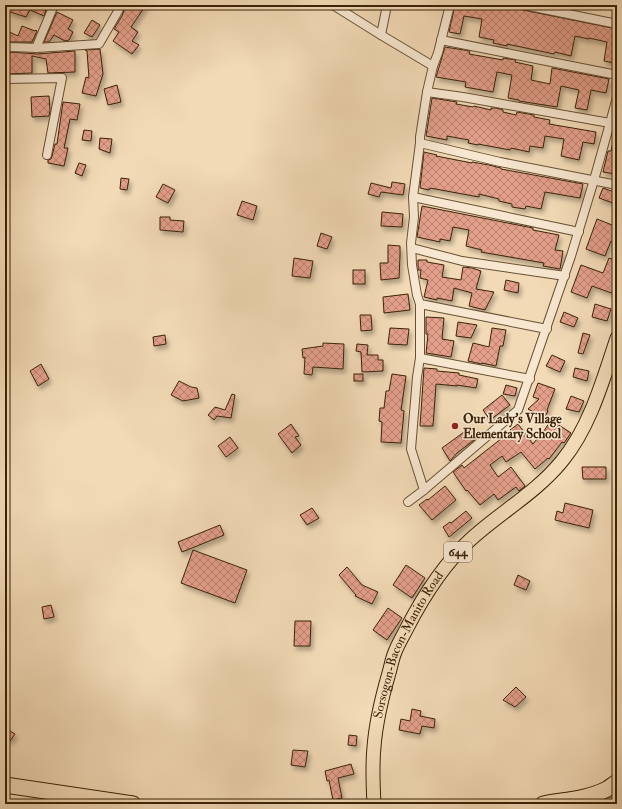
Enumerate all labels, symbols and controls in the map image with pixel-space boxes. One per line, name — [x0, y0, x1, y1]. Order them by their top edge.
place label: Our Lady's Village Elementary School — [463, 411, 562, 443]
marker: Our Lady's Village Elementary School — [450, 421, 460, 431]
road number: 644 — [444, 542, 472, 562]
street label: Sorsogon-Bacon-Manito Road — [370, 568, 447, 720]

